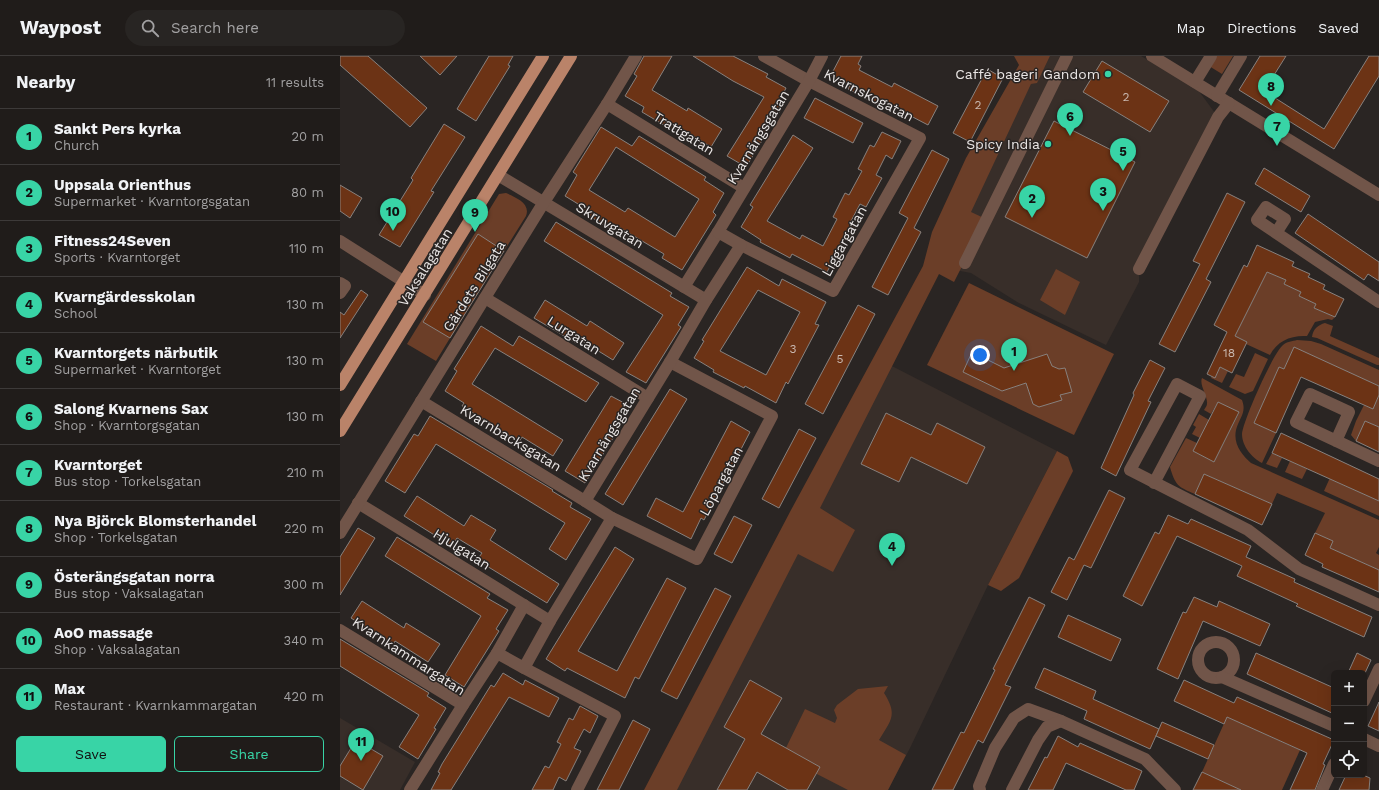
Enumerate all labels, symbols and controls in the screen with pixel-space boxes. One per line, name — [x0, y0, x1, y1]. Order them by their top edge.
search box — [125, 10, 405, 46]
text: Waypost — [20, 16, 101, 39]
icon: search — [139, 17, 161, 39]
text: Search here — [171, 19, 259, 37]
text: Map — [1177, 20, 1205, 36]
text: Directions — [1227, 20, 1296, 36]
text: Saved — [1318, 20, 1359, 36]
street label: Kvarnskogatan — [821, 65, 917, 125]
place label: Caffé bageri Gandom — [955, 66, 1100, 82]
marker: Caffé bageri Gandom — [1103, 69, 1113, 79]
text: Nearby — [16, 72, 75, 92]
pin: 8 — [1258, 73, 1284, 106]
text: 11 results — [266, 75, 324, 90]
street label: Kvarnängsgatan — [724, 87, 792, 187]
house number: 2 — [1123, 90, 1130, 104]
house number: 2 — [975, 98, 982, 112]
pin: 6 — [1057, 103, 1083, 136]
street label: Trattgatan — [650, 108, 718, 158]
pin: 7 — [1264, 113, 1290, 146]
text: Sankt Pers kyrka — [54, 120, 181, 138]
text: 1 — [26, 129, 32, 144]
text: 20 m — [292, 129, 324, 144]
place label: Spicy India — [966, 136, 1040, 152]
text: Church — [54, 138, 99, 153]
pin: 5 — [1110, 138, 1136, 171]
marker: Spicy India — [1043, 139, 1053, 149]
text: Uppsala Orienthus — [54, 176, 191, 194]
pin: 3 — [1090, 178, 1116, 211]
text: 2 — [25, 185, 33, 200]
text: 80 m — [291, 185, 324, 200]
pin: 2 — [1019, 185, 1045, 218]
text: Supermarket · Kvarntorgsgatan — [54, 194, 250, 209]
pin: 10 — [380, 198, 406, 231]
pin: 9 — [462, 199, 488, 232]
street label: Skruvgatan — [573, 199, 647, 251]
street label: Liggargatan — [818, 203, 870, 279]
street label: Vaksalagatan — [395, 225, 455, 309]
text: Fitness24Seven — [54, 232, 171, 250]
street label: Gärdets Bilgata — [440, 237, 508, 334]
text: 3 — [25, 241, 33, 256]
text: 110 m — [289, 241, 324, 256]
text: Sports · Kvarntorget — [54, 250, 180, 265]
text: Kvarngärdesskolan — [54, 288, 195, 306]
text: 4 — [25, 297, 33, 312]
text: 130 m — [286, 297, 324, 312]
text: School — [54, 306, 97, 321]
street label: Lurgatan — [544, 312, 604, 358]
pin: 1 — [1001, 338, 1027, 371]
house number: 3 — [790, 342, 797, 356]
text: Kvarntorgets närbutik — [54, 344, 218, 362]
your location — [970, 345, 990, 365]
house number: 18 — [1223, 346, 1235, 360]
house number: 5 — [837, 352, 844, 366]
text: 5 — [25, 353, 33, 368]
text: 130 m — [286, 353, 324, 368]
text: Supermarket · Kvarntorget — [54, 362, 221, 377]
street label: Kvarnängsgatan — [575, 384, 643, 484]
text: Salong Kvarnens Sax — [54, 400, 208, 418]
street label: Kvarnbacksgatan — [458, 401, 564, 475]
text: 6 — [25, 409, 33, 424]
text: 130 m — [286, 409, 324, 424]
text: Shop · Kvarntorgsgatan — [54, 418, 200, 433]
street label: Löpargatan — [696, 444, 746, 518]
text: Kvarntorget — [54, 456, 142, 474]
text: 7 — [25, 465, 33, 480]
text: 210 m — [286, 465, 324, 480]
text: Bus stop · Torkelsgatan — [54, 474, 201, 489]
text: Nya Björck Blomsterhandel — [54, 512, 256, 530]
text: 8 — [25, 521, 33, 536]
text: 220 m — [284, 521, 324, 536]
street label: Hjulgatan — [430, 525, 494, 573]
text: Shop · Torkelsgatan — [54, 530, 178, 545]
pin: 4 — [879, 533, 905, 566]
text: Österängsgatan norra — [54, 568, 214, 586]
text: 9 — [25, 577, 33, 592]
text: 300 m — [283, 577, 324, 592]
text: Bus stop · Vaksalagatan — [54, 586, 204, 601]
street label: Kvarnkammargatan — [350, 614, 468, 698]
text: AoO massage — [54, 624, 153, 642]
text: 10 — [22, 633, 36, 648]
text: 340 m — [284, 633, 324, 648]
text: Shop · Vaksalagatan — [54, 642, 180, 657]
map controls — [1331, 670, 1367, 778]
button: + — [1331, 670, 1367, 706]
text: Max — [54, 680, 85, 698]
text: 11 — [23, 689, 35, 704]
text: 420 m — [284, 689, 324, 704]
text: Restaurant · Kvarnkammargatan — [54, 698, 257, 713]
button: − — [1331, 706, 1367, 742]
pin: 11 — [348, 728, 374, 761]
button: Save — [16, 736, 166, 772]
button: Share — [174, 736, 324, 772]
button: locate — [1331, 742, 1367, 778]

